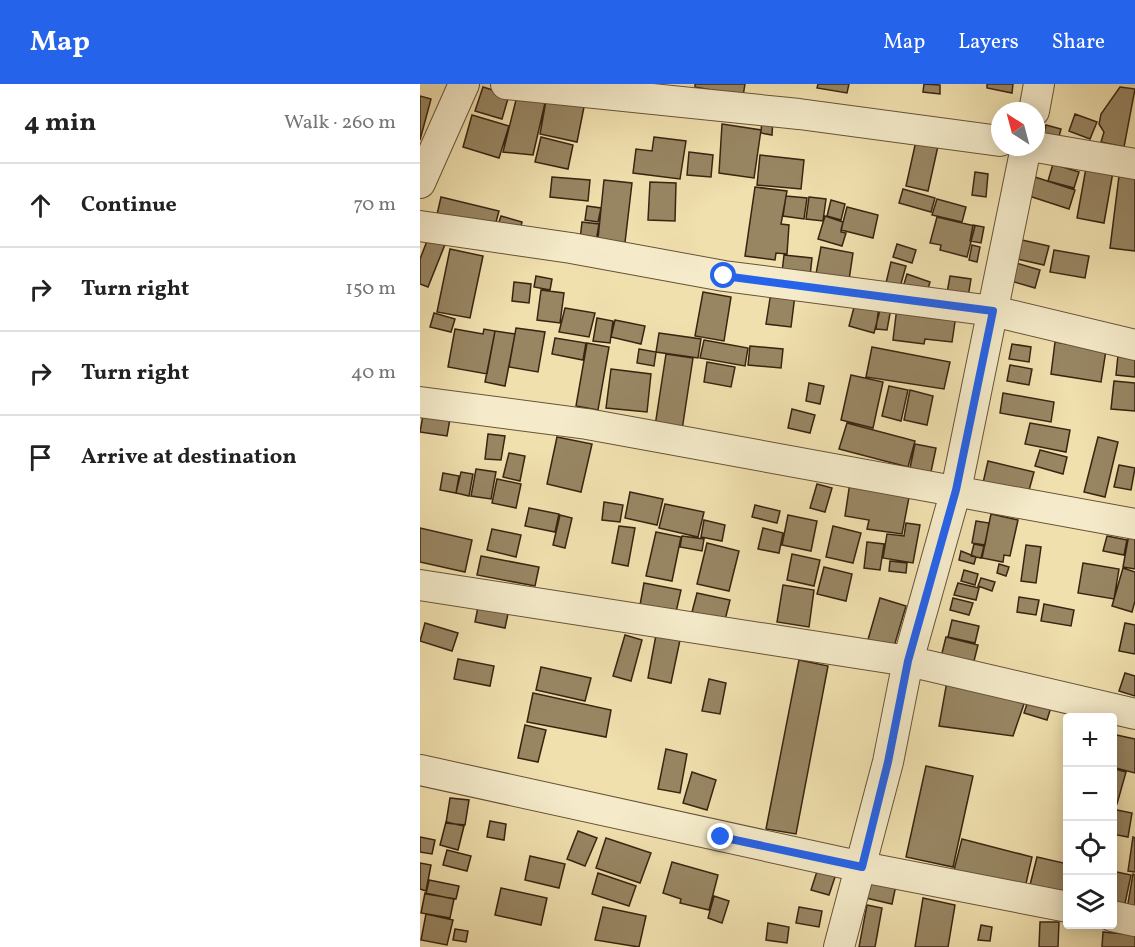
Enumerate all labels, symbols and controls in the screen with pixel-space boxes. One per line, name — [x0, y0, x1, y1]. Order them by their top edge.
text: Map — [30, 23, 90, 62]
text: Map — [883, 28, 925, 57]
text: Layers — [958, 28, 1019, 57]
text: Share — [1052, 28, 1105, 57]
north arrow — [991, 102, 1045, 156]
text: 4 min — [24, 105, 96, 141]
text: Walk · 260 m — [284, 109, 396, 137]
icon: ahead — [24, 189, 57, 222]
text: Continue — [81, 190, 177, 221]
text: 70 m — [353, 191, 396, 219]
route start — [710, 262, 736, 288]
icon: right — [24, 273, 57, 306]
text: Turn right — [81, 274, 189, 305]
text: 150 m — [345, 275, 396, 303]
icon: right — [24, 357, 57, 390]
text: Turn right — [81, 358, 189, 389]
text: 40 m — [351, 359, 396, 387]
icon: arrive — [24, 441, 57, 474]
text: Arrive at destination — [81, 442, 297, 473]
map controls — [1063, 713, 1117, 929]
button: + — [1063, 713, 1117, 767]
button: − — [1063, 767, 1117, 821]
button: locate — [1063, 821, 1117, 875]
route end — [707, 823, 733, 849]
button: layers — [1063, 875, 1117, 929]

